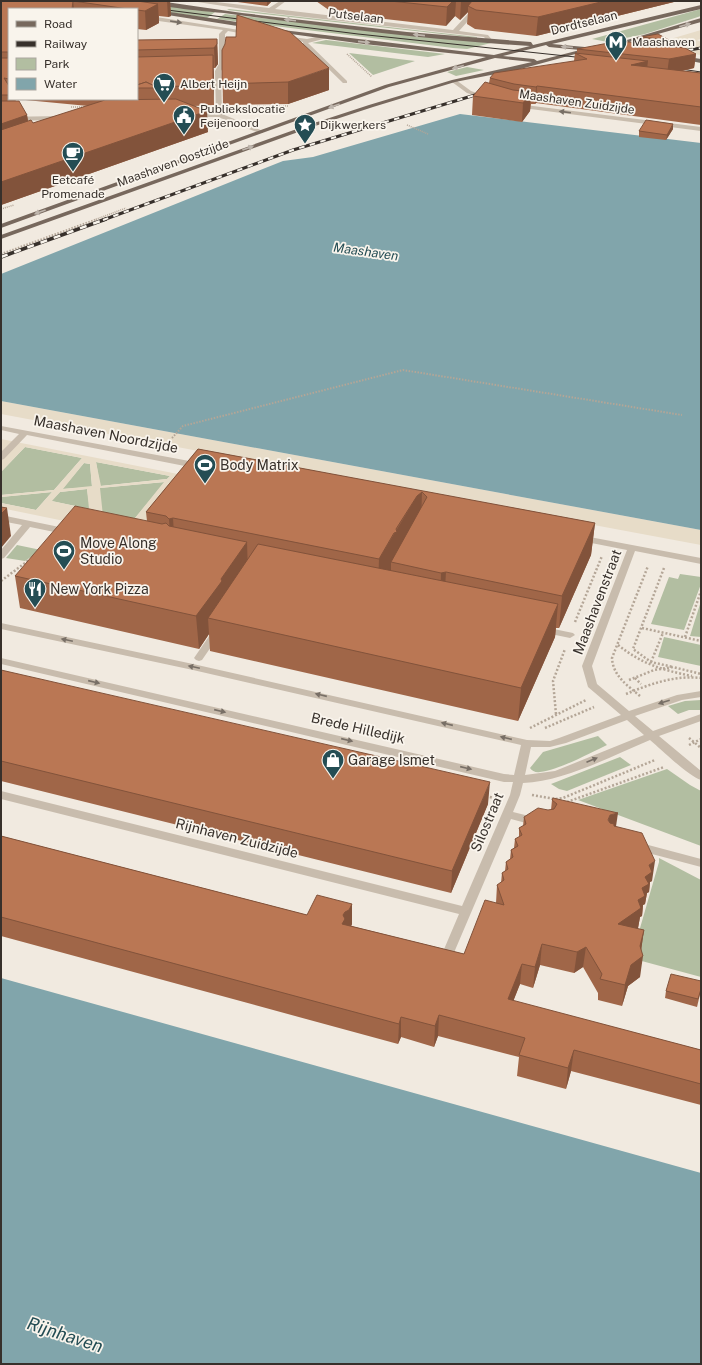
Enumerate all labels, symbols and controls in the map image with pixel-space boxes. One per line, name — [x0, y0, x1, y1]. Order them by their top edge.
street label: Putselaan — [327, 6, 385, 26]
legend — [8, 8, 138, 100]
street label: Dordtselaan — [549, 8, 619, 38]
text: Road — [44, 17, 72, 31]
one-way arrow — [284, 17, 296, 23]
one-way arrow — [169, 19, 182, 25]
one-way arrow — [680, 22, 692, 28]
metro station icon: Maashaven — [603, 29, 629, 62]
one-way arrow — [413, 31, 425, 38]
place label: Maashaven — [632, 35, 695, 49]
text: Railway — [44, 37, 88, 51]
one-way arrow — [358, 39, 370, 45]
one-way arrow — [561, 44, 573, 50]
text: Park — [44, 57, 70, 71]
one-way arrow — [452, 64, 464, 70]
supermarket icon: Albert Heijn — [151, 71, 177, 104]
text: Water — [44, 77, 78, 91]
place label: Albert Heijn — [180, 77, 247, 91]
street label: Maashaven Zuidzijde — [518, 87, 636, 117]
place label: Publiekslocatie Feijenoord — [200, 102, 285, 130]
public building icon: Publiekslocatie Feijenoord — [171, 103, 197, 136]
one-way arrow — [327, 103, 339, 109]
one-way arrow — [559, 109, 571, 115]
place icon: Dijkwerkers — [292, 112, 318, 145]
place label: Dijkwerkers — [320, 118, 386, 132]
street label: Maashaven Oostzijde — [115, 136, 231, 190]
cafe icon: Eetcafé Promenade — [60, 140, 86, 173]
one-way arrow — [243, 144, 255, 150]
place label: Eetcafé Promenade — [41, 173, 105, 201]
one-way arrow — [34, 209, 46, 215]
water label: Maashaven — [332, 240, 399, 263]
street label: Maashaven Noordzijde — [32, 412, 180, 456]
sports icon: Body Matrix — [192, 452, 218, 485]
place label: Body Matrix — [220, 457, 299, 473]
place label: Move Along Studio — [80, 535, 157, 567]
sports icon: Move Along Studio — [51, 538, 77, 571]
street label: Maashavenstraat — [570, 547, 624, 657]
restaurant icon: New York Pizza — [22, 576, 48, 609]
place label: New York Pizza — [50, 581, 149, 597]
one-way arrow — [60, 636, 73, 642]
one-way arrow — [188, 664, 200, 670]
one-way arrow — [87, 680, 100, 686]
one-way arrow — [314, 692, 327, 698]
one-way arrow — [658, 700, 670, 706]
one-way arrow — [214, 709, 227, 715]
street label: Brede Hilledijk — [309, 709, 407, 747]
one-way arrow — [441, 721, 453, 727]
one-way arrow — [500, 735, 512, 741]
one-way arrow — [341, 738, 353, 744]
shop icon: Garage Ismet — [320, 747, 346, 780]
place label: Garage Ismet — [348, 752, 435, 768]
one-way arrow — [586, 757, 597, 763]
one-way arrow — [460, 766, 472, 772]
street label: Silostraat — [467, 790, 507, 854]
street label: Rijnhaven Zuidzijde — [174, 815, 300, 861]
water label: Rijnhaven — [25, 1312, 106, 1357]

